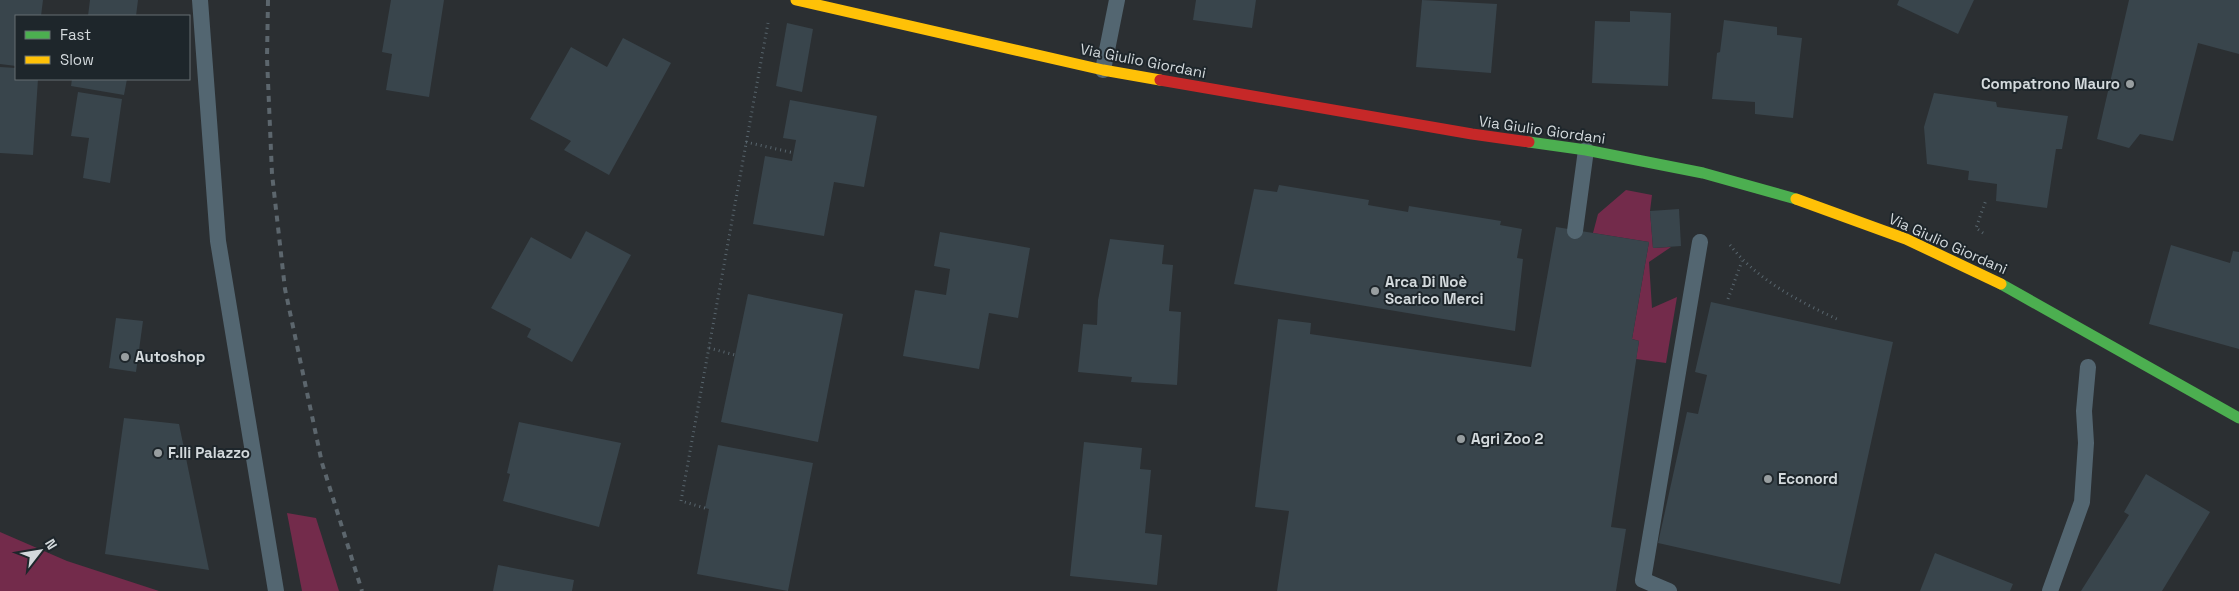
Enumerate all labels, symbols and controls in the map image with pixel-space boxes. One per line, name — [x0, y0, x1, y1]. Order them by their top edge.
legend — [15, 15, 190, 80]
text: Fast — [60, 25, 91, 44]
street label: Via Giulio Giordani — [1078, 39, 1208, 82]
text: Slow — [60, 50, 94, 69]
place label: Compatrono Mauro — [1981, 74, 2120, 93]
marker: Compatrono Mauro — [2124, 78, 2136, 90]
street label: Via Giulio Giordani — [1477, 111, 1607, 148]
street label: Via Giulio Giordani — [1886, 209, 2011, 278]
place label: Arca Di Noè Scarico Merci — [1385, 272, 1484, 308]
marker: Arca Di Noè Scarico Merci — [1369, 285, 1381, 297]
place label: Autoshop — [135, 347, 205, 366]
marker: Autoshop — [119, 351, 131, 363]
place label: Agri Zoo 2 — [1471, 429, 1544, 448]
marker: Agri Zoo 2 — [1455, 433, 1467, 445]
place label: F.lli Palazzo — [168, 443, 250, 462]
marker: F.lli Palazzo — [152, 447, 164, 459]
place label: Econord — [1778, 469, 1838, 488]
marker: Econord — [1762, 473, 1774, 485]
north arrow — [15, 526, 65, 576]
text: N — [41, 536, 61, 553]

